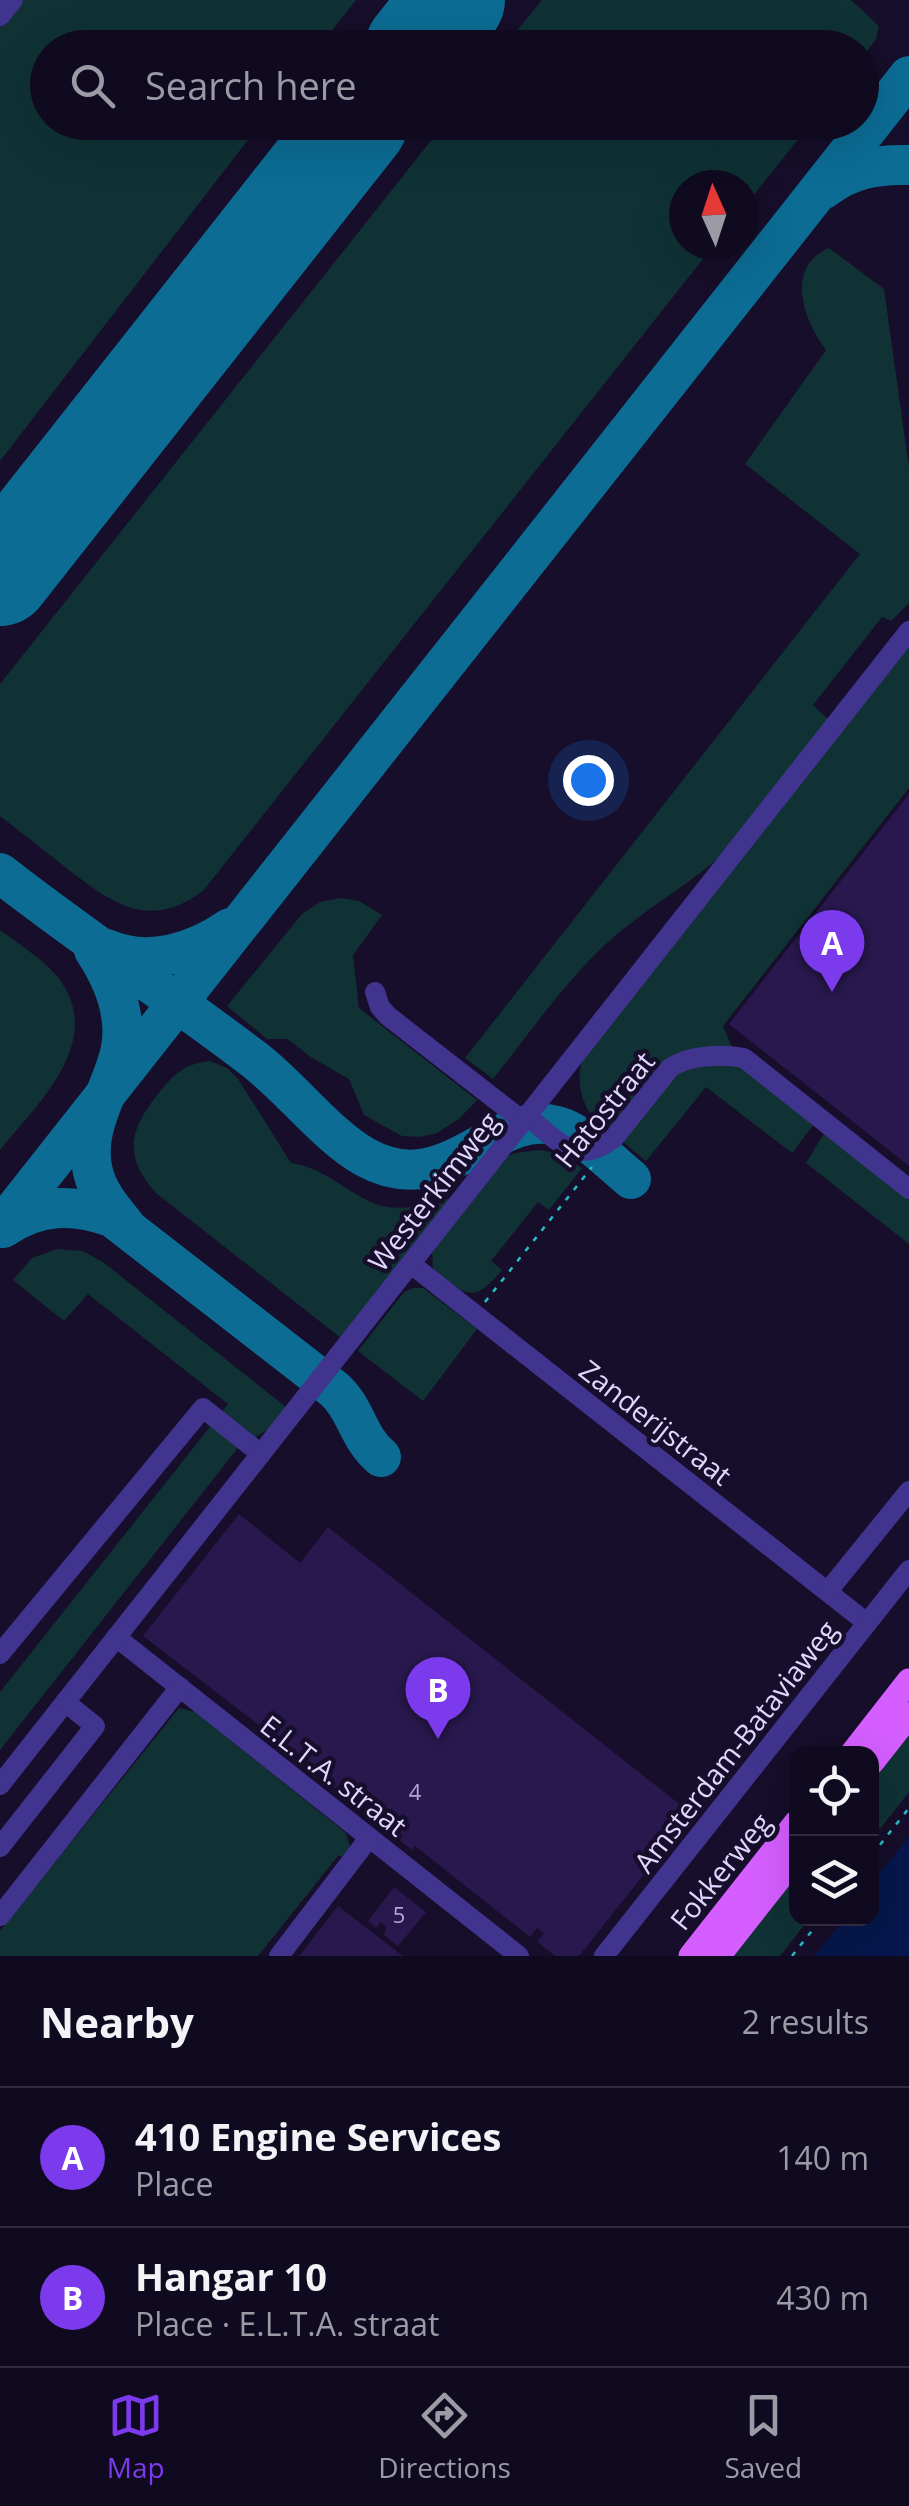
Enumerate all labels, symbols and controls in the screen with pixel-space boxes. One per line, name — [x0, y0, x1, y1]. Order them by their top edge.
search box — [30, 30, 879, 140]
icon: search — [65, 58, 120, 113]
text: Search here — [145, 59, 357, 111]
north arrow — [669, 170, 759, 260]
your location — [563, 755, 614, 806]
pin: A — [800, 910, 864, 992]
street label: Hatostraat — [546, 1043, 662, 1175]
street label: Westerkimweg — [359, 1103, 507, 1279]
street label: Zanderijstraat — [572, 1351, 740, 1493]
street label: Amsterdam-Bataviaweg — [625, 1612, 845, 1880]
pin: B — [406, 1656, 470, 1739]
street label: E.L.T.A. straat — [253, 1706, 415, 1844]
map controls — [789, 1746, 879, 1926]
button: locate — [789, 1746, 879, 1836]
house number: 4 — [409, 1776, 422, 1806]
street label: Fokkerweg — [661, 1804, 779, 1938]
button: layers — [789, 1836, 879, 1926]
house number: 5 — [393, 1899, 405, 1929]
text: Nearby — [40, 1993, 194, 2050]
text: 2 results — [742, 2000, 869, 2043]
text: 410 Engine Services — [135, 2110, 501, 2162]
text: A — [61, 2136, 84, 2179]
text: 140 m — [776, 2136, 869, 2179]
text: Place — [135, 2162, 213, 2205]
text: Hangar 10 — [135, 2250, 327, 2302]
text: B — [62, 2276, 83, 2319]
text: 430 m — [776, 2276, 869, 2319]
text: Place · E.L.T.A. straat — [135, 2302, 439, 2345]
tab: Map — [107, 2388, 165, 2486]
tab: Directions — [378, 2388, 511, 2486]
tab: Saved — [724, 2388, 802, 2486]

